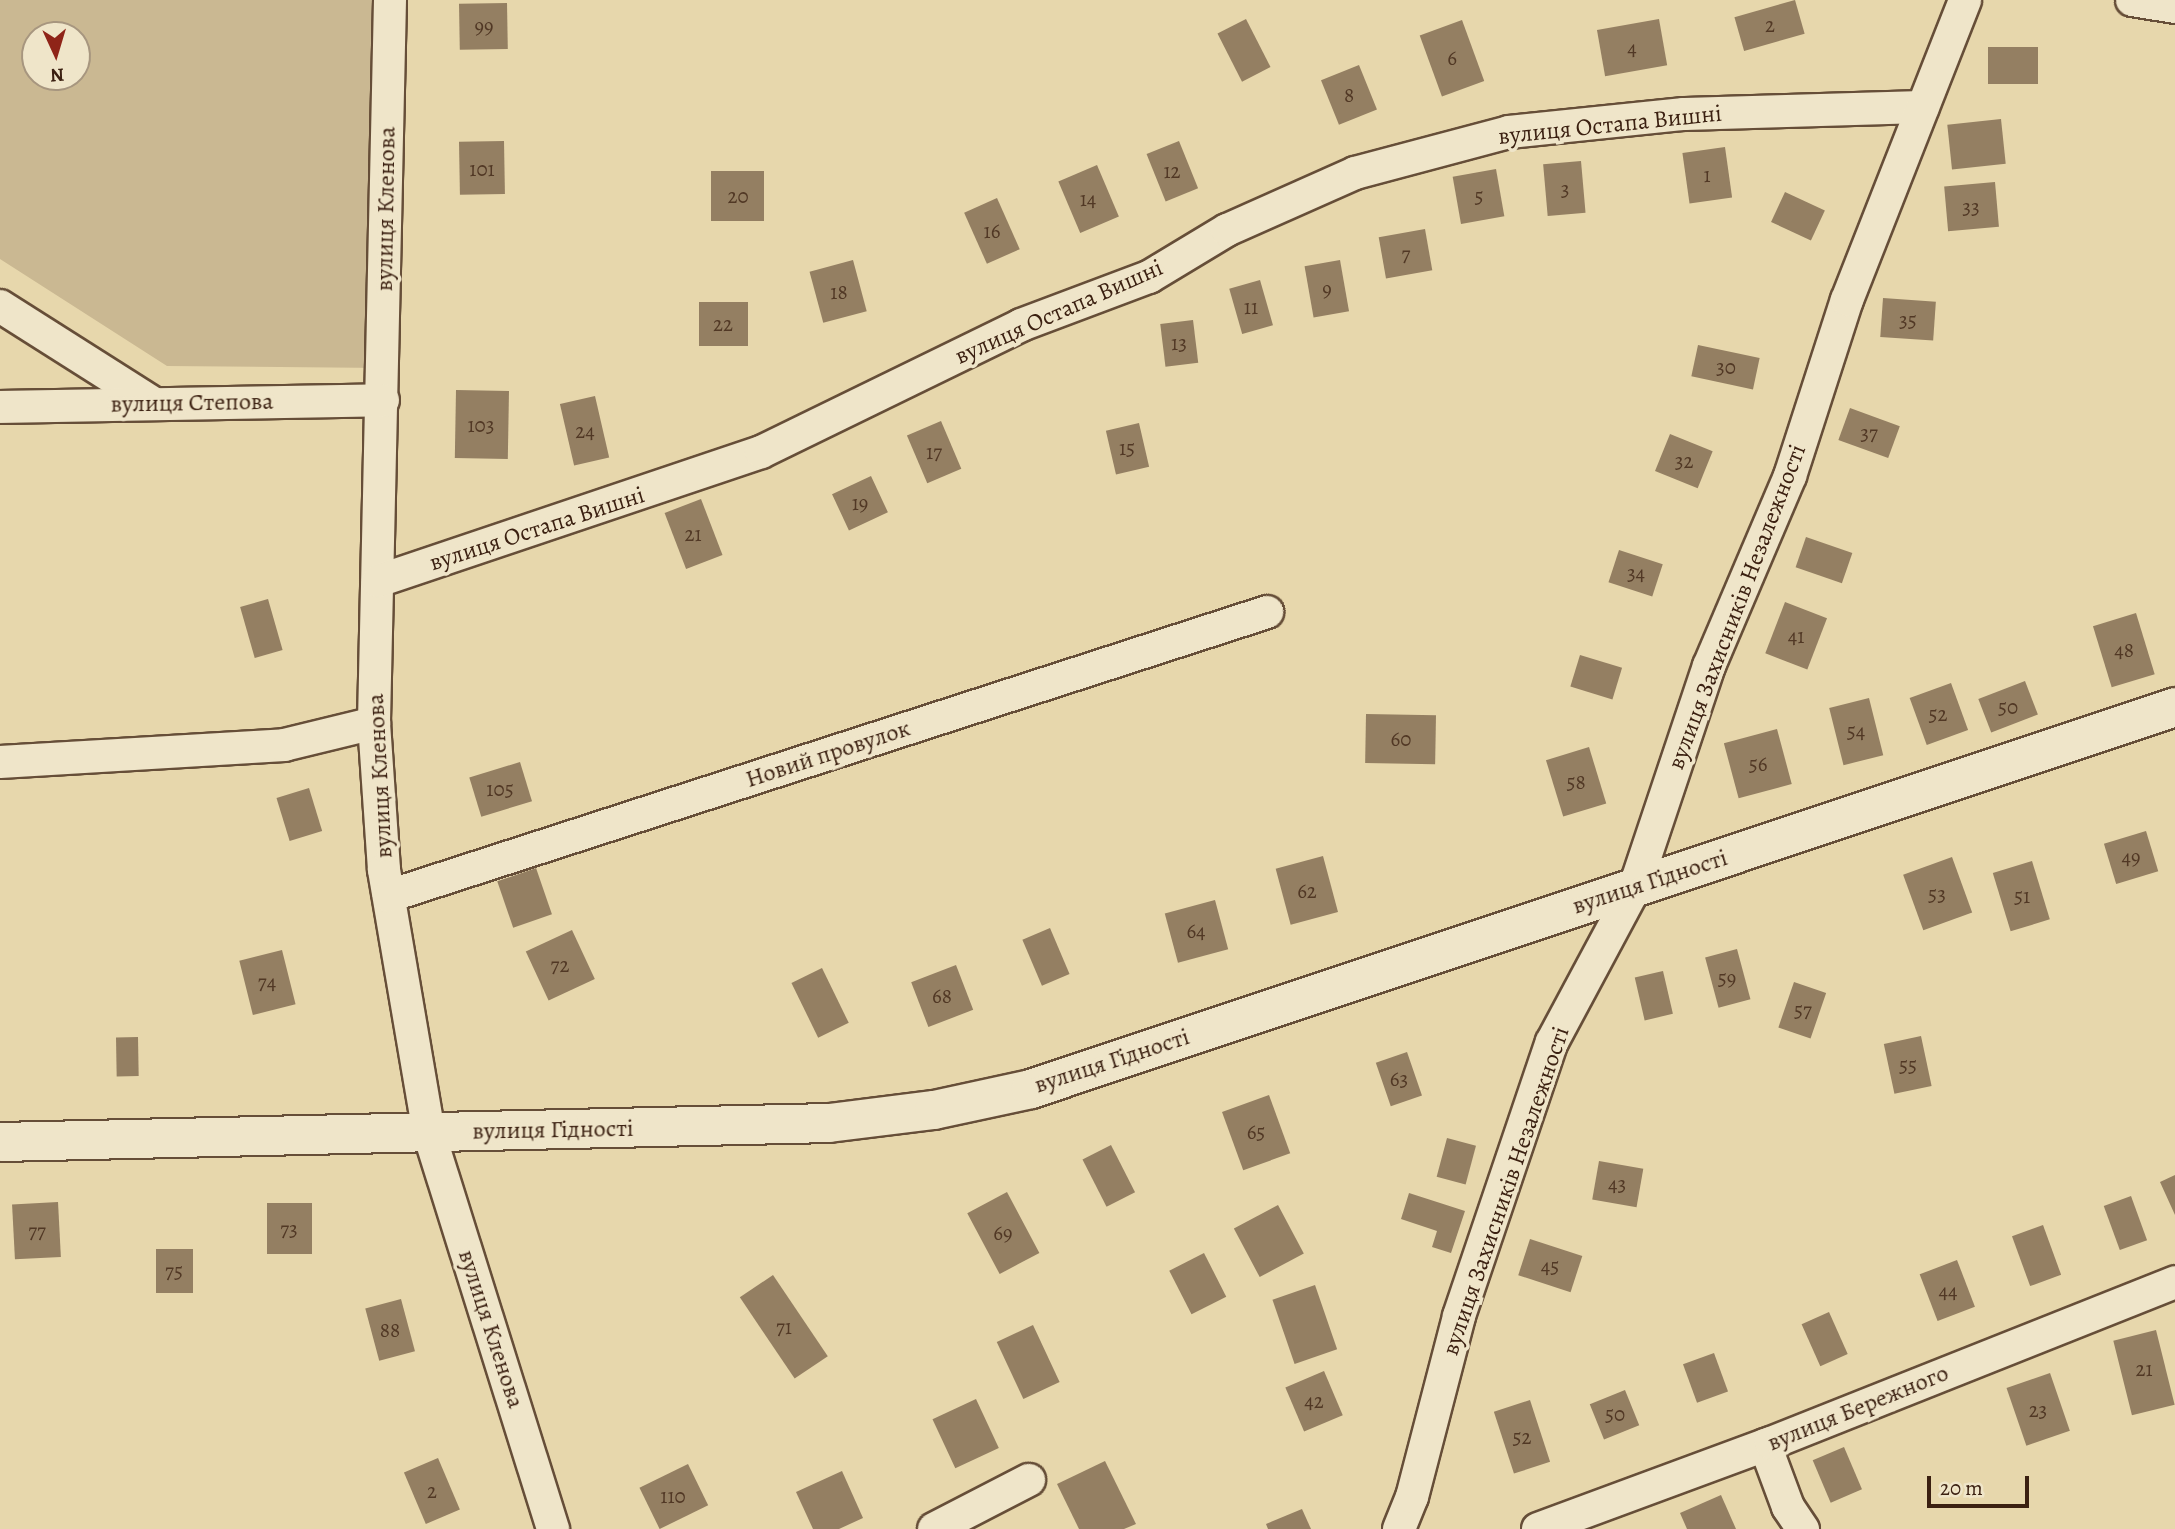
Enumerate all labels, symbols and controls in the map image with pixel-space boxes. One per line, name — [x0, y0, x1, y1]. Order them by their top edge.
house number: 2 — [1765, 12, 1775, 38]
house number: 99 — [474, 13, 494, 39]
north arrow — [21, 21, 91, 91]
house number: 4 — [1627, 35, 1637, 61]
house number: 6 — [1447, 45, 1457, 71]
text: N — [50, 62, 65, 88]
house number: 8 — [1344, 82, 1354, 108]
street label: вулиця Остапа Вишні — [1497, 99, 1723, 151]
street label: вулиця Кленова — [370, 126, 402, 292]
house number: 101 — [469, 156, 495, 182]
house number: 12 — [1163, 158, 1181, 184]
house number: 1 — [1703, 162, 1711, 188]
house number: 3 — [1561, 176, 1569, 202]
house number: 20 — [727, 183, 749, 209]
house number: 5 — [1474, 183, 1484, 209]
house number: 14 — [1080, 186, 1096, 212]
house number: 33 — [1962, 194, 1980, 220]
house number: 16 — [984, 218, 1000, 244]
house number: 7 — [1402, 241, 1410, 267]
street label: вулиця Остапа Вишні — [951, 253, 1167, 371]
house number: 9 — [1322, 276, 1332, 302]
house number: 18 — [830, 279, 848, 305]
house number: 11 — [1244, 294, 1258, 320]
house number: 35 — [1899, 307, 1917, 333]
house number: 22 — [713, 311, 733, 337]
house number: 13 — [1171, 330, 1187, 356]
house number: 30 — [1716, 354, 1736, 380]
street label: вулиця Степова — [110, 387, 274, 419]
house number: 103 — [467, 412, 495, 438]
house number: 24 — [575, 418, 595, 444]
house number: 37 — [1860, 420, 1878, 446]
house number: 15 — [1119, 435, 1135, 461]
house number: 17 — [926, 439, 942, 465]
street label: вулиця Захисників Незалежності — [1662, 441, 1812, 773]
house number: 32 — [1675, 448, 1693, 474]
street label: вулиця Остапа Вишні — [426, 481, 648, 577]
house number: 19 — [852, 490, 868, 516]
house number: 21 — [684, 521, 702, 547]
house number: 34 — [1627, 560, 1645, 586]
house number: 41 — [1788, 623, 1804, 649]
house number: 48 — [2114, 637, 2134, 663]
street label: вулиця Кленова — [361, 693, 399, 859]
house number: 50 — [1998, 694, 2018, 720]
house number: 52 — [1928, 701, 1948, 727]
street label: Новий провулок — [742, 714, 914, 794]
house number: 54 — [1847, 718, 1865, 744]
house number: 60 — [1391, 726, 1411, 752]
house number: 56 — [1749, 751, 1767, 777]
house number: 58 — [1566, 769, 1586, 795]
house number: 105 — [486, 776, 514, 802]
street label: вулиця Гідності — [1569, 843, 1731, 921]
house number: 49 — [2121, 844, 2141, 870]
house number: 62 — [1297, 878, 1317, 904]
house number: 53 — [1928, 881, 1946, 907]
house number: 51 — [2014, 883, 2030, 909]
house number: 64 — [1186, 918, 1206, 944]
house number: 72 — [551, 952, 569, 978]
house number: 59 — [1718, 965, 1736, 991]
house number: 74 — [258, 969, 276, 995]
house number: 68 — [932, 983, 952, 1009]
house number: 57 — [1794, 997, 1812, 1023]
street label: вулиця Гідності — [1031, 1022, 1193, 1100]
street label: вулиця Захисників Незалежності — [1436, 1023, 1576, 1359]
house number: 55 — [1899, 1052, 1917, 1078]
house number: 63 — [1390, 1066, 1408, 1092]
street label: вулиця Гідності — [472, 1114, 634, 1146]
house number: 65 — [1247, 1119, 1265, 1145]
house number: 43 — [1608, 1171, 1626, 1197]
house number: 73 — [280, 1216, 298, 1242]
house number: 77 — [28, 1218, 46, 1244]
house number: 69 — [993, 1220, 1013, 1246]
street label: вулиця Кленова — [452, 1246, 530, 1412]
house number: 45 — [1541, 1253, 1559, 1279]
house number: 75 — [165, 1258, 183, 1284]
house number: 44 — [1938, 1278, 1958, 1304]
house number: 71 — [776, 1314, 792, 1340]
house number: 88 — [380, 1317, 400, 1343]
house number: 21 — [2135, 1356, 2153, 1382]
street label: вулиця Бережного — [1763, 1359, 1953, 1457]
house number: 42 — [1304, 1388, 1324, 1414]
house number: 23 — [2029, 1397, 2047, 1423]
house number: 50 — [1605, 1401, 1625, 1427]
house number: 52 — [1512, 1424, 1532, 1450]
scale bar — [1930, 1462, 2032, 1506]
text: 20 m — [1940, 1474, 1983, 1502]
house number: 2 — [427, 1478, 437, 1504]
house number: 110 — [660, 1483, 686, 1509]

